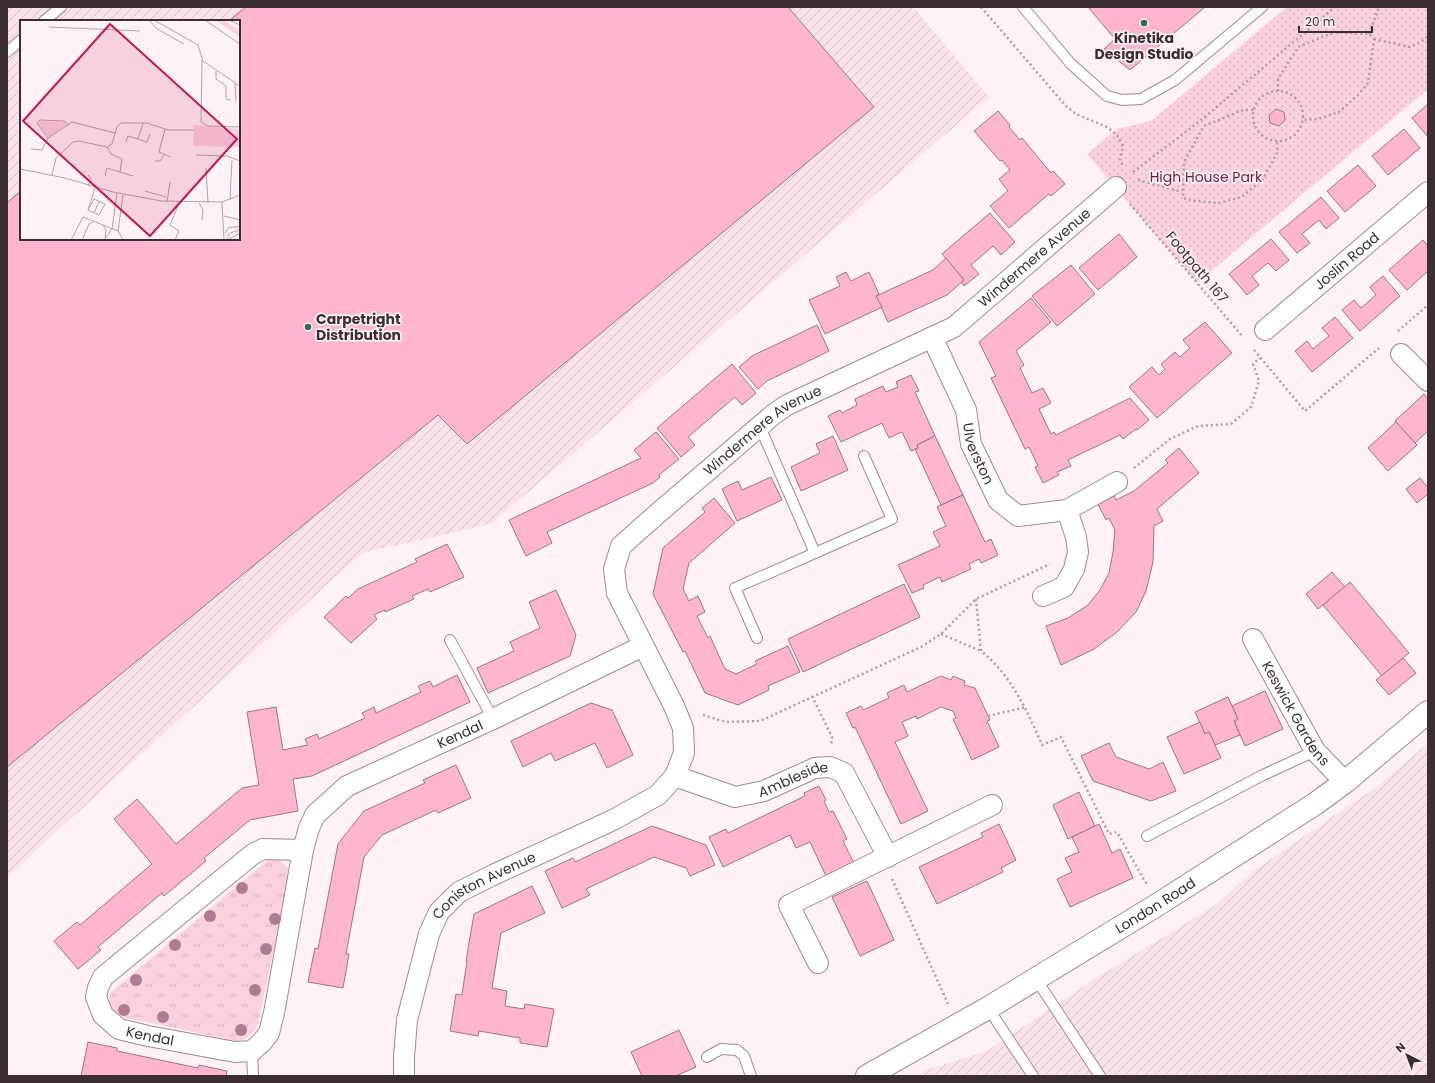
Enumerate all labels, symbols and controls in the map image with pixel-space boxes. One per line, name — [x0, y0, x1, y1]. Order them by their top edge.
scale bar — [1299, 8, 1372, 34]
text: 20 m — [1305, 13, 1335, 30]
marker: Kinetika Design Studio — [1139, 18, 1149, 28]
inset map — [20, 20, 240, 240]
place label: Kinetika Design Studio — [1095, 28, 1194, 64]
park label: High House Park — [1150, 167, 1263, 187]
street label: Windermere Avenue — [974, 203, 1095, 312]
street label: Footpath 167 — [1161, 227, 1233, 307]
street label: Joslin Road — [1310, 227, 1384, 294]
place label: Carpetright Distribution — [316, 309, 401, 345]
marker: Carpetright Distribution — [303, 322, 313, 332]
street label: Windermere Avenue — [699, 380, 825, 480]
street label: Ulverston — [958, 421, 999, 488]
street label: Keswick Gardens — [1257, 657, 1334, 770]
street label: Kendal — [434, 715, 486, 753]
street label: Ambleside — [757, 757, 829, 802]
street label: Coniston Avenue — [427, 847, 539, 922]
street label: London Road — [1111, 873, 1200, 938]
street label: Kendal — [124, 1021, 176, 1051]
north arrow — [1387, 1035, 1427, 1075]
text: N — [1392, 1039, 1409, 1056]

